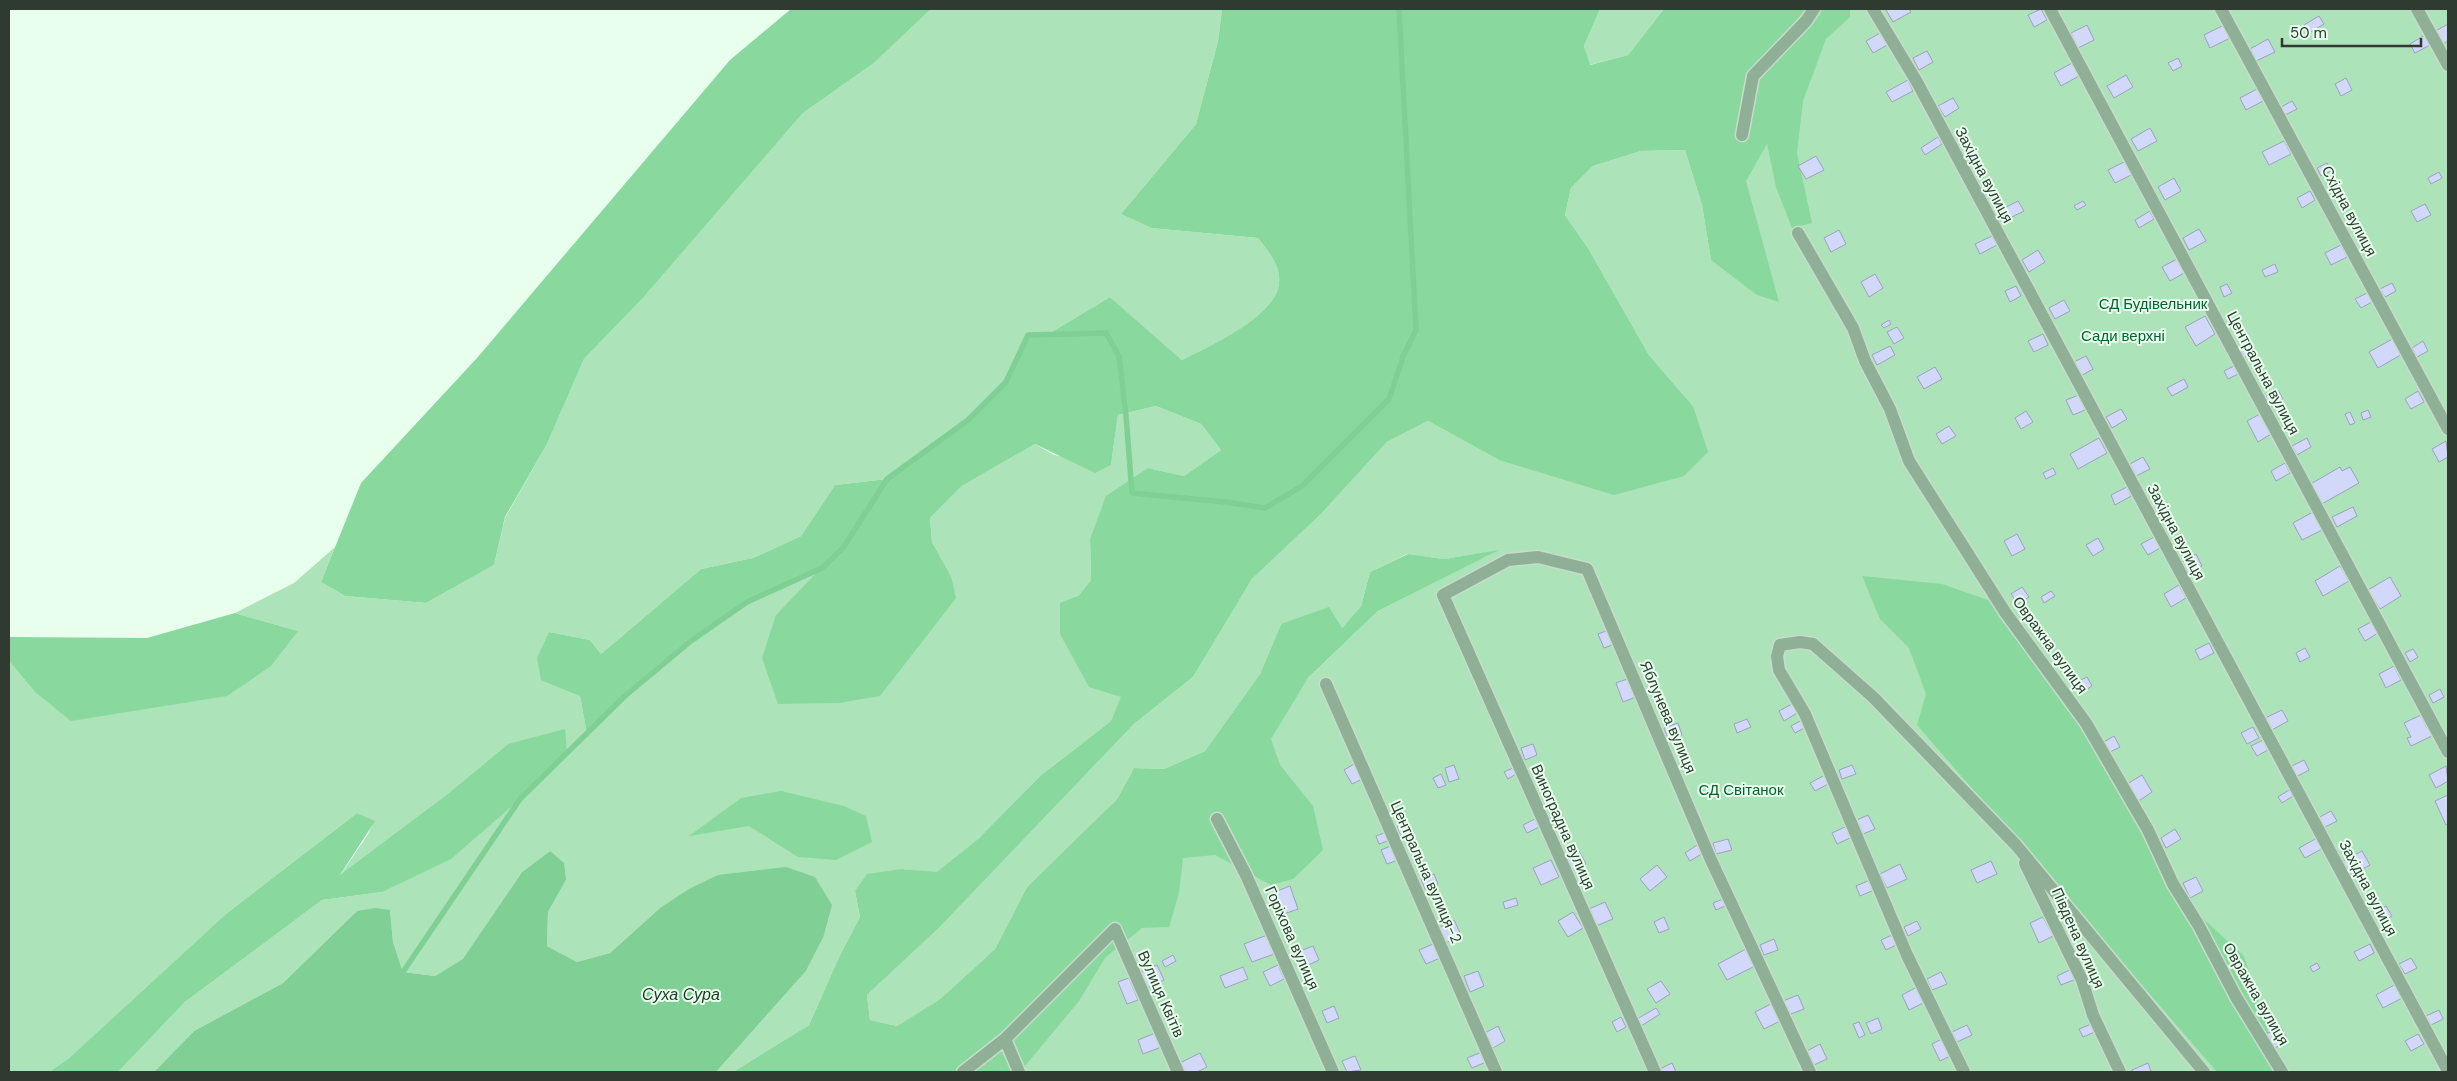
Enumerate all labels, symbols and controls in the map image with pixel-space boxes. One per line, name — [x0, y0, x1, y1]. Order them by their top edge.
scale bar — [2282, 15, 2421, 47]
text: 50 m — [2290, 23, 2327, 43]
street label: Західна вулиця — [1950, 123, 2018, 227]
street label: Східна вулиця — [2317, 162, 2381, 260]
park label: СД Будівельник — [2099, 294, 2208, 314]
street label: Центральна вулиця — [2222, 308, 2304, 438]
park label: Сади верхні — [2081, 326, 2165, 346]
street label: Західна вулиця — [2142, 480, 2210, 584]
street label: Овражна вулиця — [2008, 592, 2092, 698]
street label: Яблунева вулиця — [1635, 658, 1701, 776]
street label: Виноградна вулиця — [1526, 761, 1600, 893]
park label: СД Світанок — [1698, 780, 1784, 800]
street label: Центральна вулиця-2 — [1386, 798, 1466, 946]
street label: Західна вулиця — [2334, 836, 2402, 940]
street label: Горіхова вулиця — [1260, 883, 1324, 993]
street label: Південа вулиця — [2047, 884, 2109, 992]
street label: Овражна вулиця — [2218, 939, 2294, 1049]
street label: Вулиця Квітів — [1133, 947, 1189, 1041]
water label: Суха Сура — [642, 984, 720, 1005]

